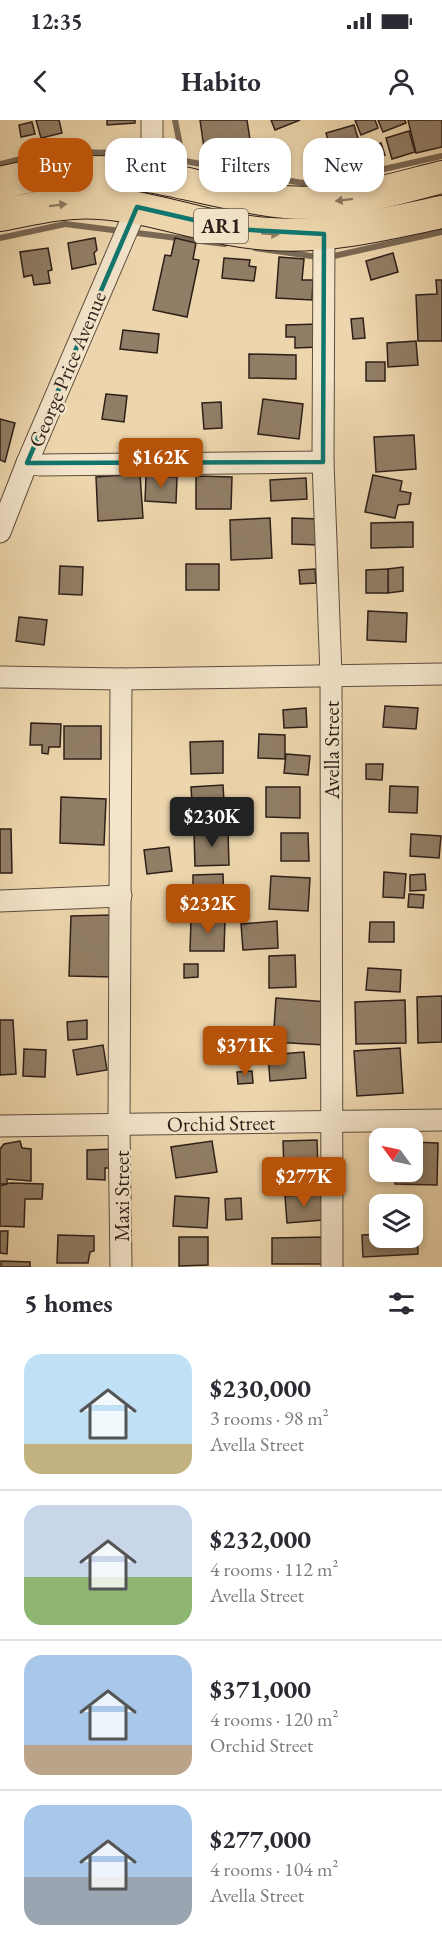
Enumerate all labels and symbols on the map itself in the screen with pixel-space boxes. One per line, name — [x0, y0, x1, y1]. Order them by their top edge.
one-way arrow — [335, 195, 354, 204]
one-way arrow — [48, 200, 67, 210]
road number: AR1 — [194, 209, 248, 243]
one-way arrow — [261, 229, 280, 238]
street label: George Price Avenue — [22, 287, 112, 451]
pin: $162K — [119, 438, 203, 489]
street label: Avella Street — [318, 700, 345, 800]
pin: $230K — [170, 797, 254, 848]
pin: $232K — [166, 884, 250, 935]
pin: $371K — [203, 1026, 287, 1077]
street label: Orchid Street — [167, 1109, 276, 1137]
north arrow — [369, 1128, 423, 1182]
street label: Maxi Street — [108, 1150, 135, 1242]
pin: $277K — [262, 1157, 346, 1208]

